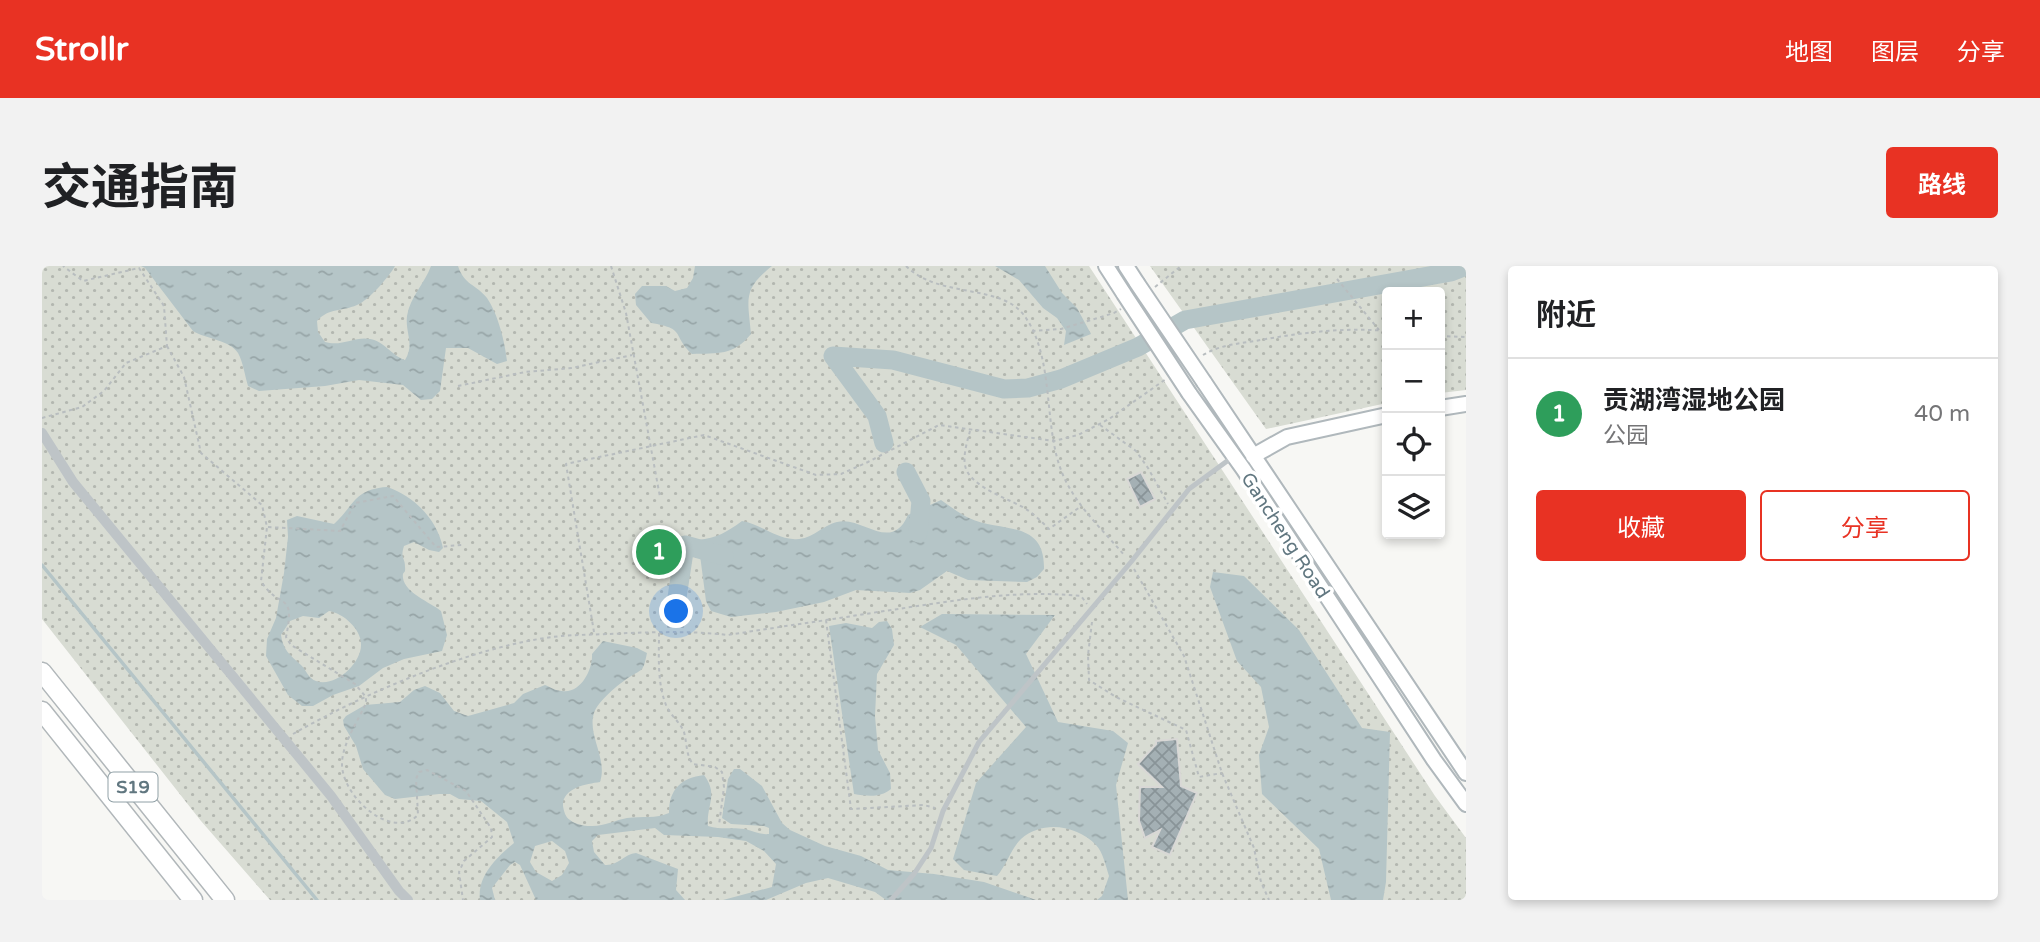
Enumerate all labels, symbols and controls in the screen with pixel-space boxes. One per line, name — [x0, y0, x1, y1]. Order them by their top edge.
text: Strollr — [35, 30, 129, 69]
text: 地图 — [1785, 38, 1833, 67]
text: 图层 — [1871, 38, 1919, 67]
text: 分享 — [1957, 38, 2005, 67]
button: 路线 — [1886, 147, 1998, 218]
text: 交通指南 — [42, 159, 238, 218]
map controls — [1382, 287, 1445, 539]
button: + — [1382, 287, 1445, 350]
text: 附近 — [1536, 297, 1596, 334]
button: − — [1382, 350, 1445, 413]
text: 贡湖湾湿地公园 — [1603, 385, 1785, 416]
text: 1 — [1552, 400, 1566, 428]
text: 40 m — [1914, 400, 1970, 428]
button: locate — [1382, 413, 1445, 476]
text: 公园 — [1603, 422, 1649, 450]
street label: Gancheng Road — [1236, 469, 1334, 602]
button: layers — [1382, 476, 1445, 539]
button: 收藏 — [1536, 490, 1746, 561]
button: 分享 — [1760, 490, 1970, 561]
pin: 1 — [636, 526, 682, 578]
your location — [659, 594, 693, 628]
road number: S19 — [108, 772, 158, 802]

